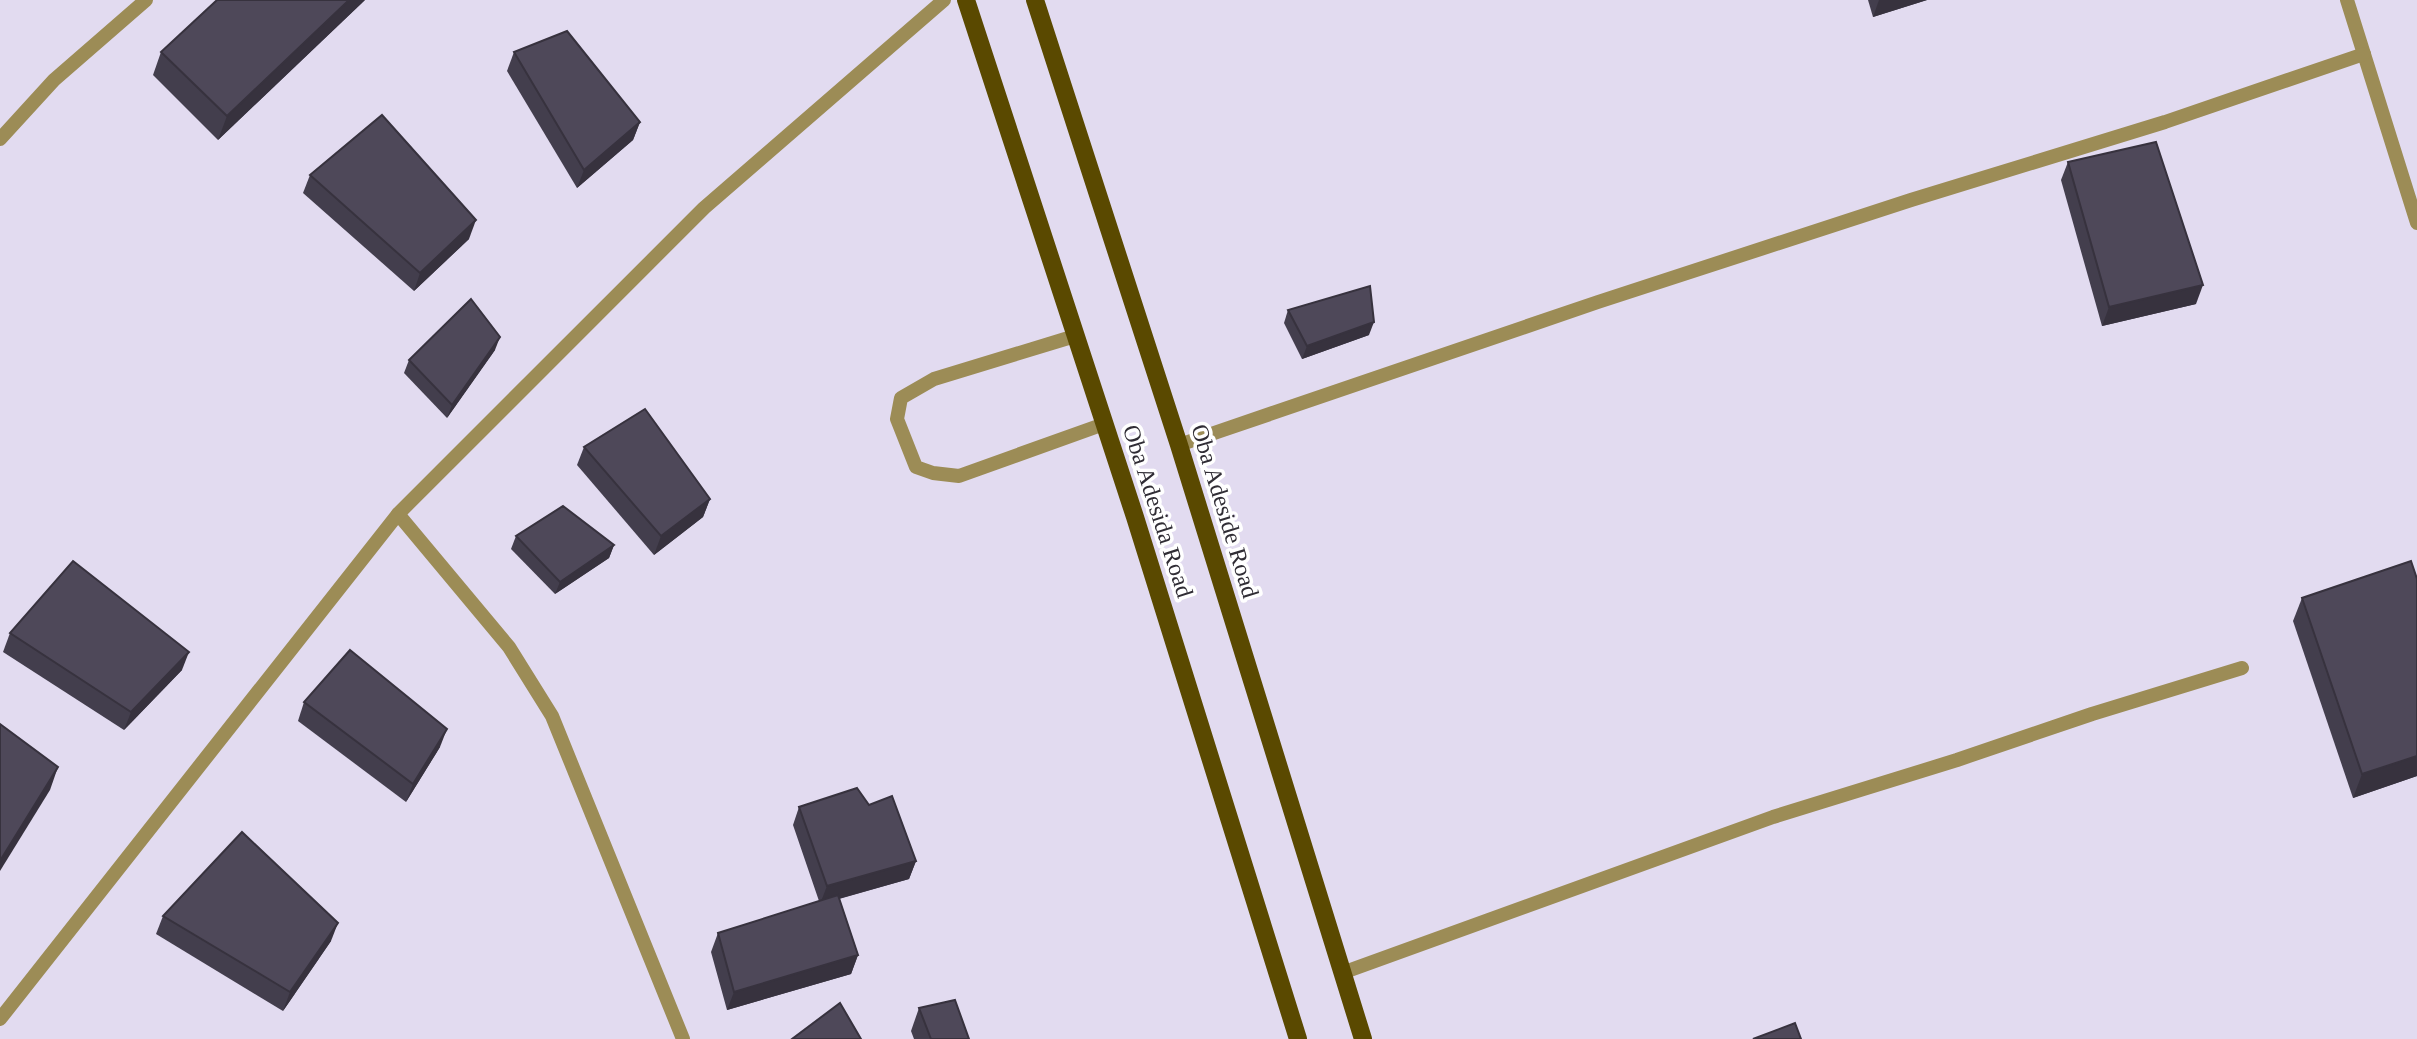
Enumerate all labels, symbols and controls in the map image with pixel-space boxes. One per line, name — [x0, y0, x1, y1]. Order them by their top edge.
street label: Oba Adesida Road — [1118, 421, 1198, 601]
street label: Oba Adeside Road — [1186, 421, 1264, 601]

